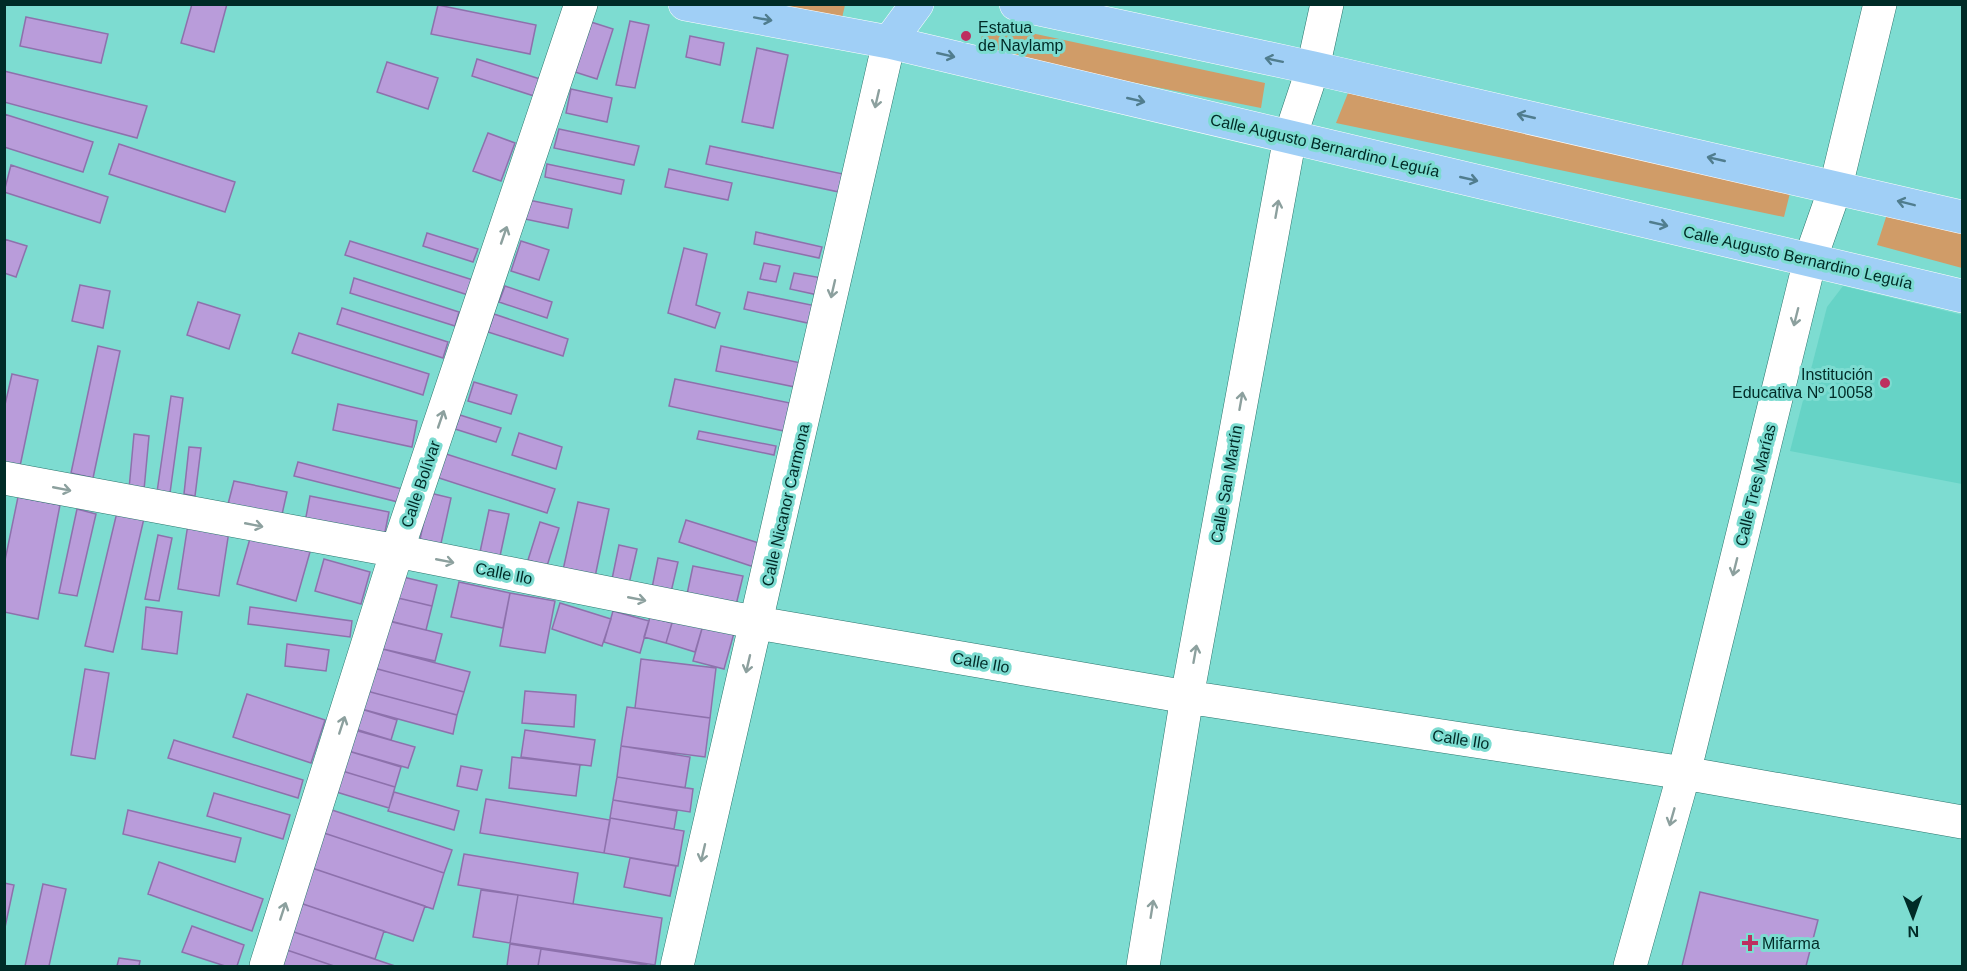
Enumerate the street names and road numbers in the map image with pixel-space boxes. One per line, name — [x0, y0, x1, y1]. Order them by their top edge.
street label: Calle Augusto Bernardino Leguía — [1209, 111, 1441, 180]
street label: Calle Augusto Bernardino Leguía — [1682, 223, 1914, 292]
street label: Calle Nicanor Carmona — [759, 422, 812, 588]
street label: Calle Tres Marías — [1732, 422, 1779, 548]
street label: Calle San Martín — [1208, 424, 1245, 544]
street label: Calle Bolívar — [398, 438, 443, 530]
street label: Calle Ilo — [474, 560, 534, 587]
street label: Calle Ilo — [951, 649, 1011, 676]
street label: Calle Ilo — [1431, 727, 1491, 752]

